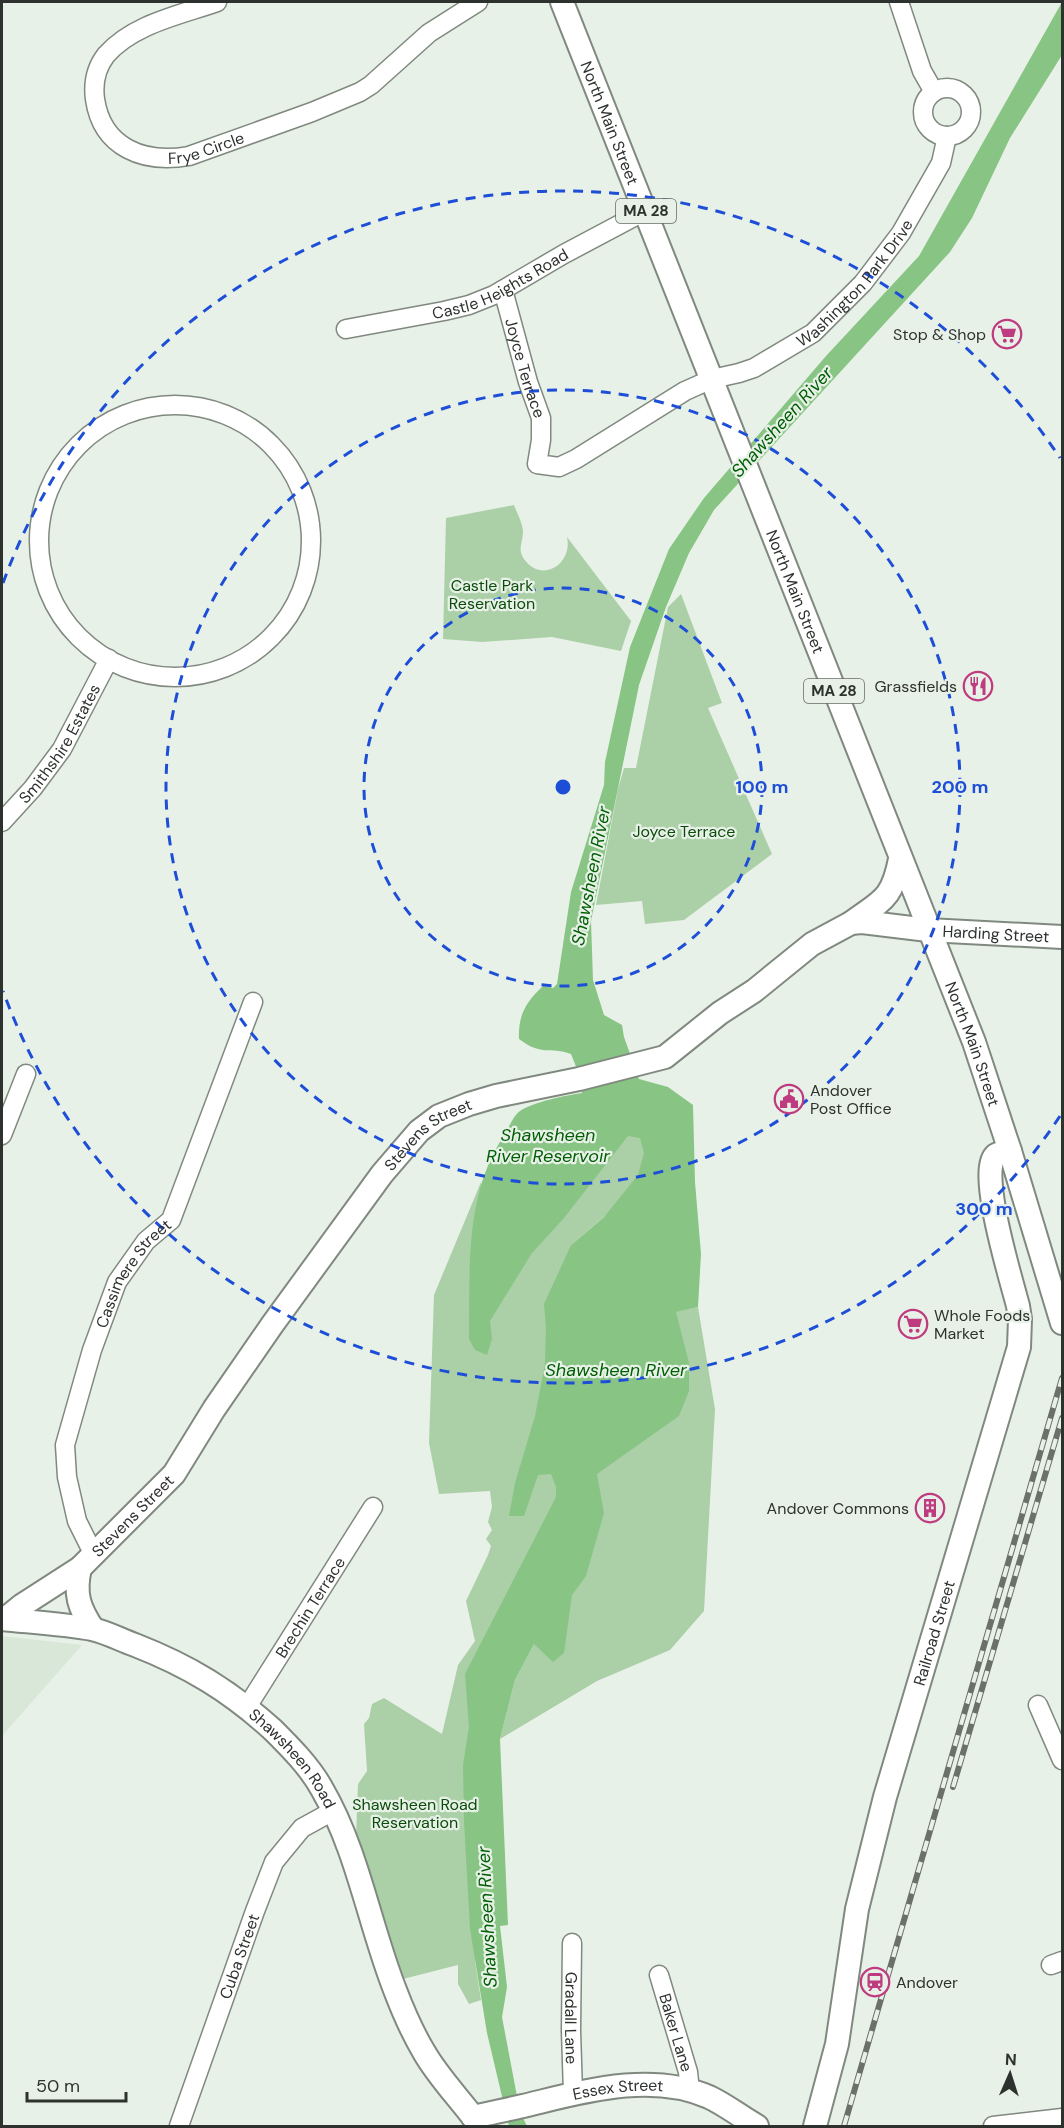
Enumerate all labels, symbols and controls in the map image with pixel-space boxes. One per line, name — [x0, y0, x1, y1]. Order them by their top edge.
street label: North Main Street — [576, 58, 644, 188]
street label: Frye Circle — [168, 127, 247, 169]
road number: MA 28 — [616, 199, 676, 223]
street label: Washington Park Drive — [792, 215, 917, 351]
street label: Castle Heights Road — [430, 243, 572, 324]
street label: Joyce Terrace — [501, 316, 551, 421]
supermarket icon: Stop & Shop — [991, 318, 1023, 350]
place label: Stop & Shop — [893, 324, 986, 345]
water label: Shawsheen River — [726, 360, 839, 483]
street label: North Main Street — [762, 527, 829, 656]
park label: Castle Park Reservation — [449, 575, 535, 614]
restaurant icon: Grassfields — [962, 670, 994, 702]
place label: Grassfields — [874, 676, 957, 697]
road number: MA 28 — [804, 679, 864, 703]
street label: Smithshire Estates — [14, 680, 105, 808]
text: 100 m — [735, 775, 789, 799]
text: 200 m — [932, 775, 988, 799]
centre of rings — [553, 777, 573, 797]
water label: Shawsheen River — [566, 803, 617, 948]
park label: Joyce Terrace — [633, 821, 735, 842]
street label: Harding Street — [942, 920, 1050, 947]
street label: North Main Street — [941, 978, 1005, 1109]
place label: Andover Post Office — [810, 1080, 892, 1119]
public building icon: Andover Post Office — [773, 1083, 805, 1115]
street label: Stevens Street — [379, 1093, 475, 1175]
water label: Shawsheen River Reservoir — [486, 1123, 611, 1168]
text: 300 m — [955, 1197, 1013, 1221]
street label: Cassimere Street — [91, 1214, 175, 1331]
place label: Whole Foods Market — [934, 1305, 1030, 1344]
supermarket icon: Whole Foods Market — [897, 1308, 929, 1340]
water label: Shawsheen River — [545, 1358, 688, 1382]
street label: Stevens Street — [87, 1470, 178, 1561]
building icon: Andover Commons — [914, 1492, 946, 1524]
place label: Andover Commons — [767, 1498, 909, 1519]
street label: Brechin Terrace — [270, 1553, 350, 1662]
street label: Railroad Street — [908, 1578, 959, 1688]
street label: Shawsheen Road — [245, 1703, 341, 1812]
park label: Shawsheen Road Reservation — [352, 1794, 478, 1833]
water label: Shawsheen River — [471, 1845, 503, 1988]
street label: Cuba Street — [214, 1911, 264, 2002]
station icon: Andover — [859, 1966, 891, 1998]
street label: Gradall Lane — [560, 1972, 583, 2065]
place label: Andover — [896, 1972, 958, 1993]
street label: Baker Lane — [655, 1991, 698, 2074]
north arrow — [980, 2044, 1040, 2104]
text: N — [1004, 2049, 1017, 2070]
scale bar — [27, 2065, 126, 2103]
text: 50 m — [36, 2074, 80, 2098]
street label: Essex Street — [570, 2074, 664, 2104]

